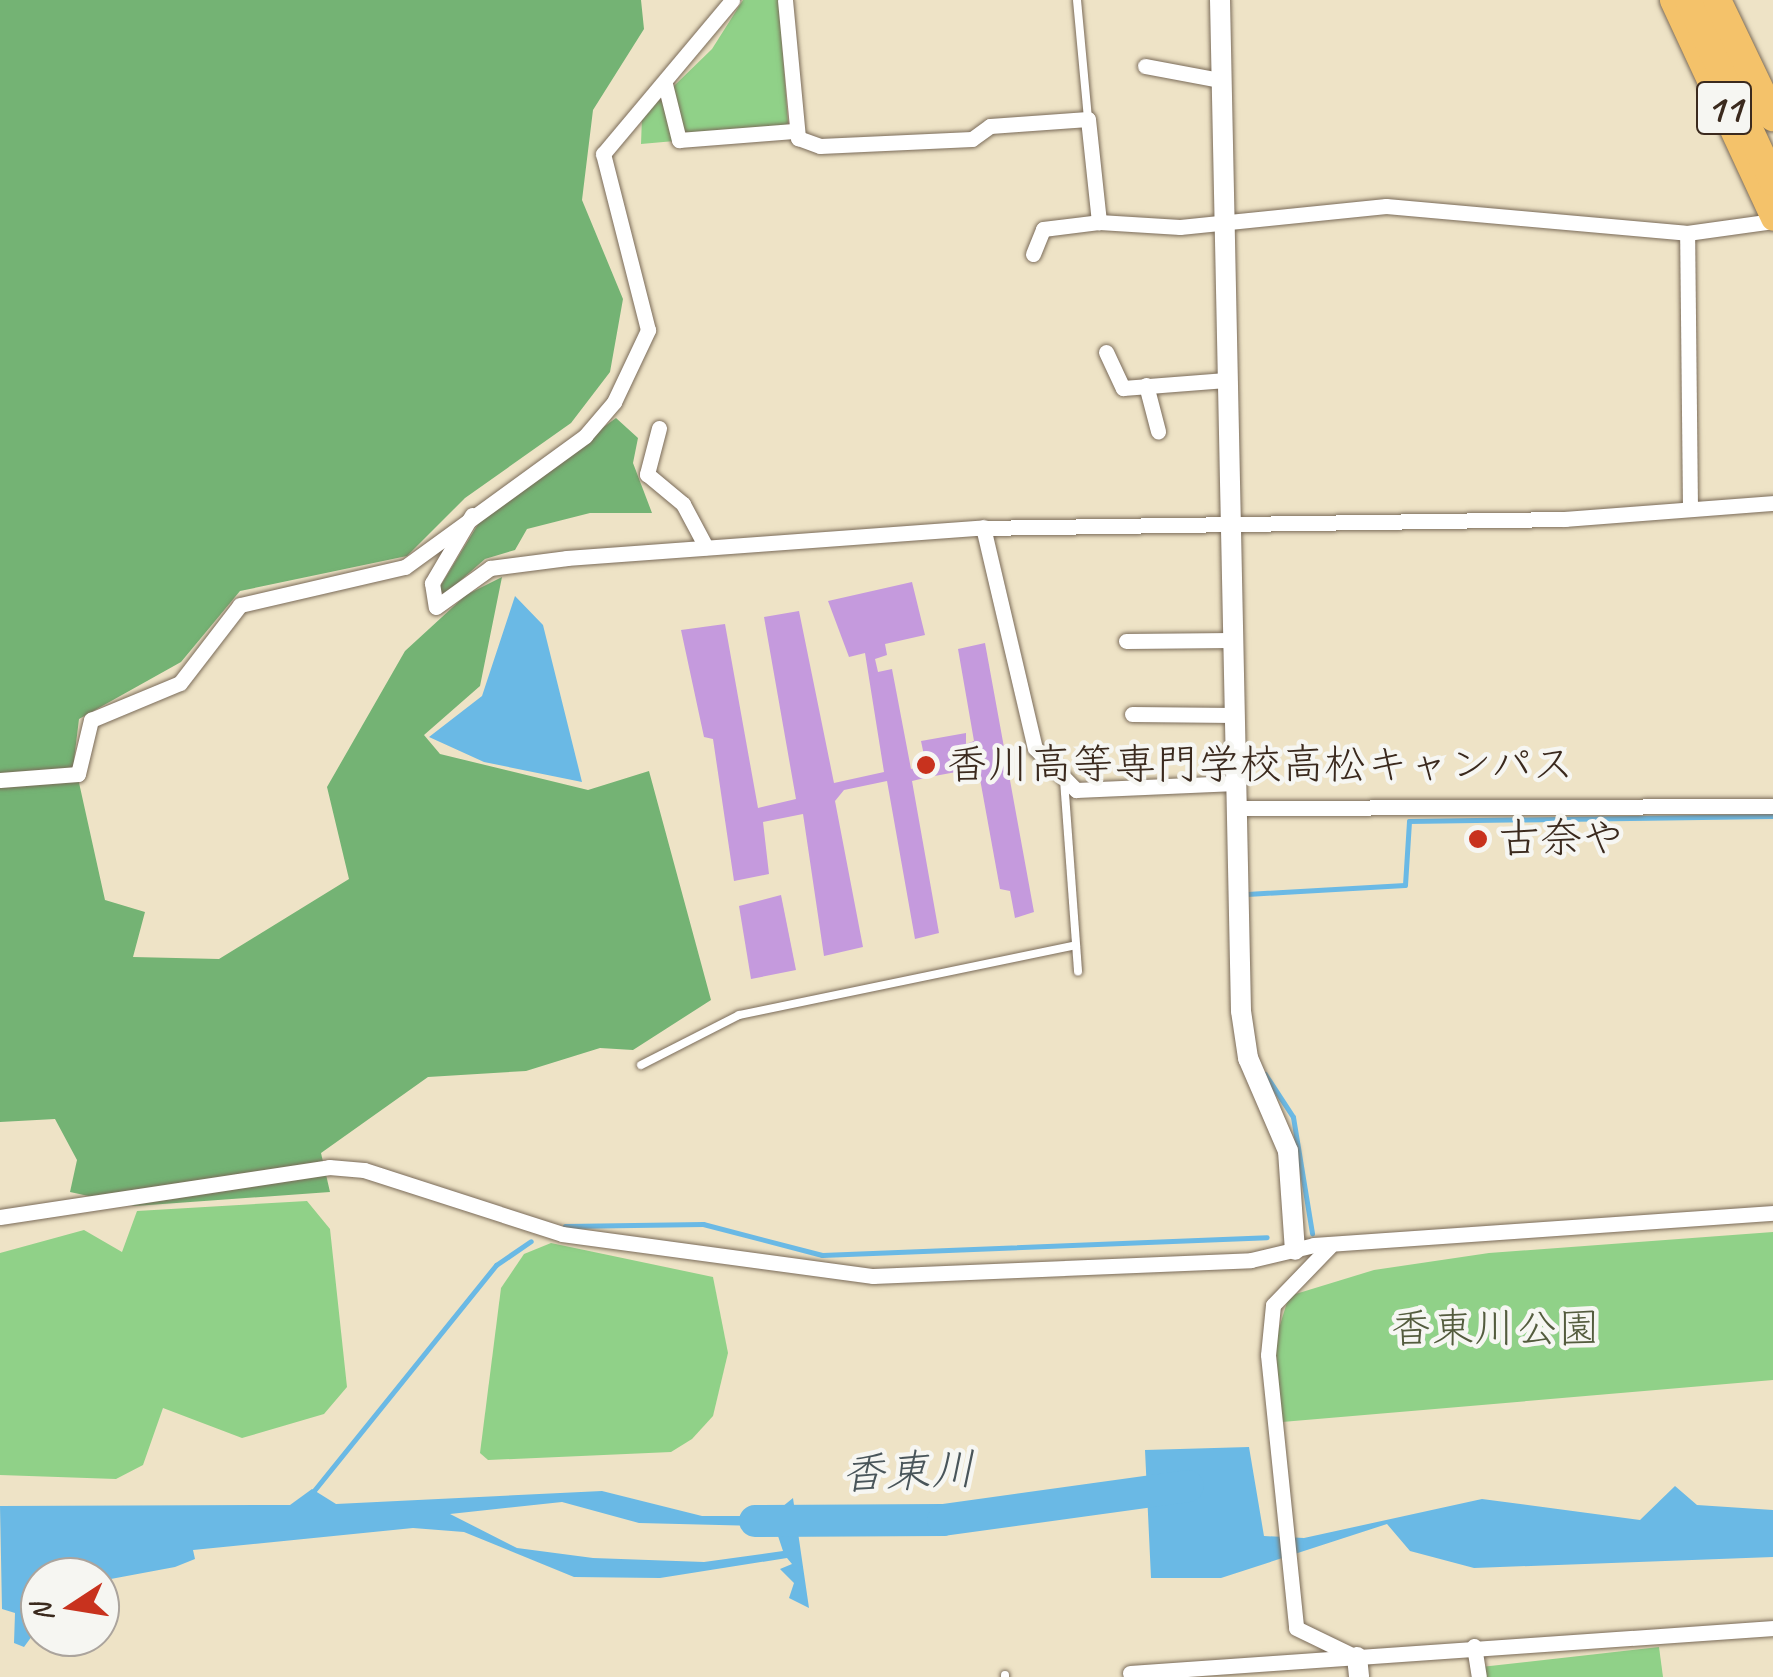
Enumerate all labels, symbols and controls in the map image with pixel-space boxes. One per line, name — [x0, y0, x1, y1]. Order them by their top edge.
road number: 11 — [1694, 73, 1754, 143]
place label: 香川高等専門学校高松キャンパス — [946, 740, 1576, 790]
marker: 香川高等専門学校高松キャンパス — [915, 754, 937, 776]
place label: 古奈や — [1498, 814, 1624, 864]
marker: 古奈や — [1467, 828, 1489, 850]
park label: 香東川公園 — [1390, 1304, 1600, 1354]
water label: 香東川 — [840, 1443, 976, 1501]
north arrow — [20, 1557, 120, 1657]
text: N — [23, 1601, 61, 1625]

